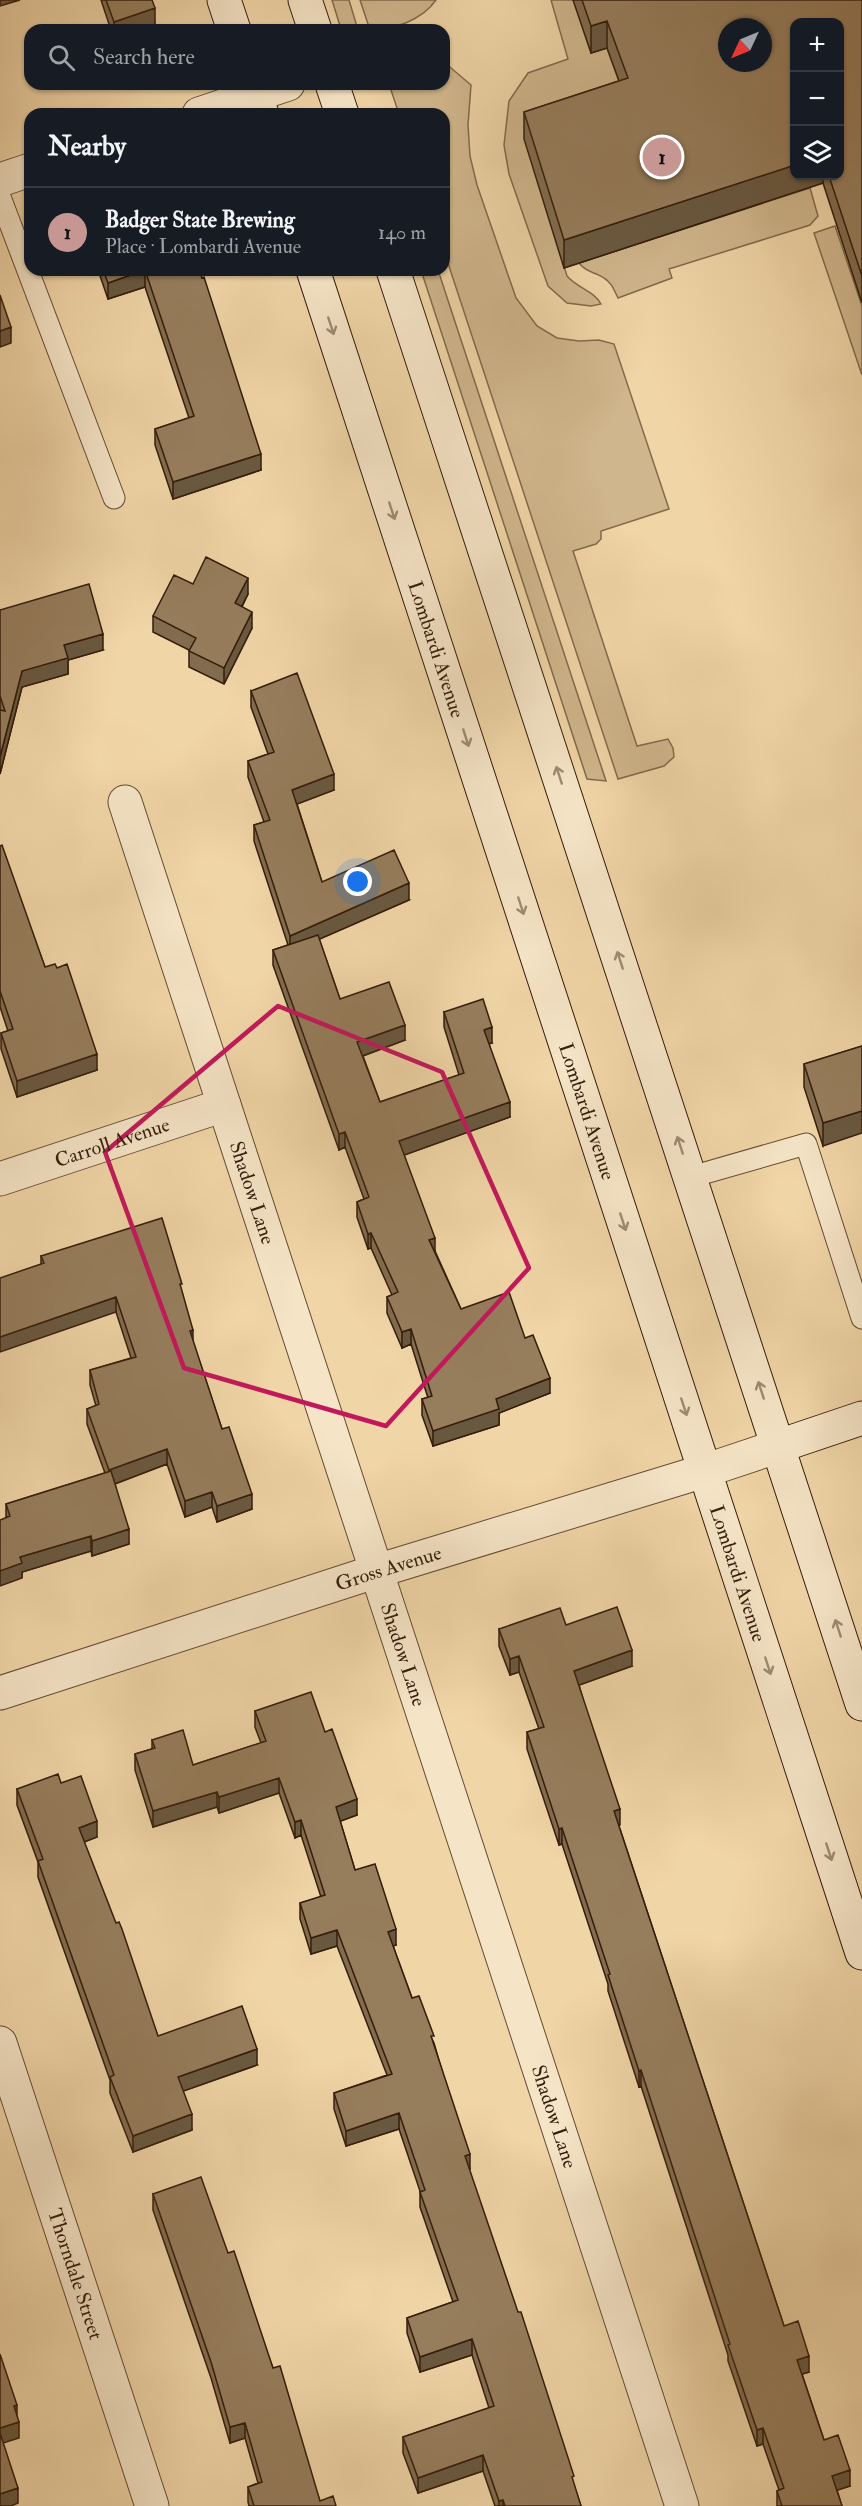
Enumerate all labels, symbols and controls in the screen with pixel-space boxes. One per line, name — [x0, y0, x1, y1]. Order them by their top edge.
north arrow — [718, 18, 772, 72]
map controls — [790, 18, 844, 180]
button: + — [790, 18, 844, 72]
search box — [24, 24, 450, 90]
icon: search — [45, 41, 78, 74]
text: Search here — [93, 43, 195, 71]
button: − — [790, 72, 844, 126]
button: layers — [790, 126, 844, 180]
text: Nearby — [48, 131, 126, 163]
pin: 1 — [642, 134, 682, 180]
text: Badger State Brewing — [105, 206, 295, 234]
text: 1 — [64, 220, 71, 245]
text: 140 m — [378, 220, 426, 245]
text: Place · Lombardi Avenue — [105, 234, 301, 259]
one-way arrow — [326, 316, 337, 335]
one-way arrow — [387, 501, 398, 520]
street label: Lombardi Avenue — [402, 578, 470, 721]
one-way arrow — [461, 729, 472, 748]
one-way arrow — [553, 766, 564, 785]
your location — [343, 867, 372, 896]
one-way arrow — [516, 896, 527, 915]
one-way arrow — [613, 951, 624, 970]
street label: Lombardi Avenue — [553, 1040, 621, 1183]
street label: Carroll Avenue — [52, 1112, 173, 1173]
one-way arrow — [674, 1136, 685, 1155]
street label: Shadow Lane — [224, 1138, 281, 1248]
one-way arrow — [619, 1212, 630, 1231]
one-way arrow — [755, 1381, 766, 1400]
one-way arrow — [679, 1397, 690, 1416]
street label: Lombardi Avenue — [704, 1502, 772, 1645]
street label: Gross Avenue — [332, 1540, 445, 1597]
street label: Shadow Lane — [375, 1600, 432, 1710]
one-way arrow — [832, 1619, 843, 1638]
one-way arrow — [763, 1656, 774, 1675]
one-way arrow — [824, 1842, 835, 1861]
street label: Shadow Lane — [526, 2062, 583, 2172]
street label: Thorndale Street — [42, 2205, 109, 2343]

